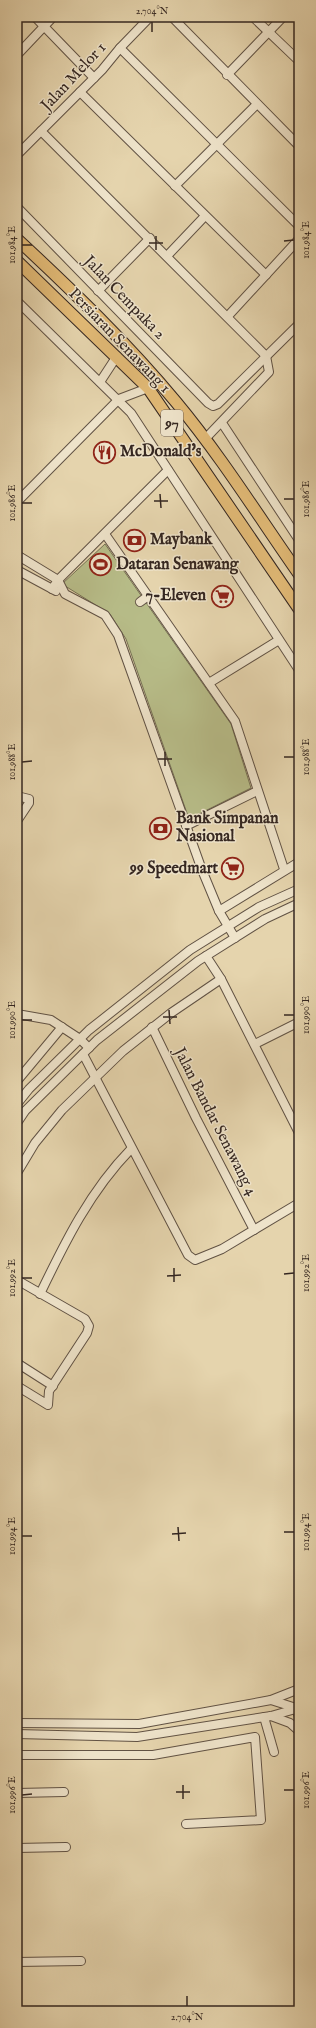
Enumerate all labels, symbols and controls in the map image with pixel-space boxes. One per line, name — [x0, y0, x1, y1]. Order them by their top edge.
text: 2.704°N — [136, 5, 169, 18]
street label: Jalan Melor 1 — [36, 38, 111, 117]
text: 101.984°E — [300, 221, 313, 259]
text: 101.984°E — [6, 226, 19, 264]
street label: Jalan Cempaka 2 — [77, 250, 169, 344]
street label: Persiaran Senawang 1 — [64, 284, 174, 398]
road number: 97 — [161, 410, 183, 436]
restaurant icon: McDonald's — [91, 439, 117, 465]
place label: McDonald's — [120, 442, 202, 462]
text: 101.986°E — [300, 480, 313, 518]
text: 101.986°E — [6, 484, 19, 522]
bank icon: Maybank — [122, 527, 148, 553]
place label: Maybank — [150, 530, 213, 550]
sports icon: Dataran Senawang — [88, 552, 114, 578]
place label: Dataran Senawang — [116, 555, 240, 575]
supermarket icon: 7-Eleven — [209, 583, 235, 609]
place label: 7-Eleven — [145, 586, 206, 606]
text: 101.988°E — [300, 739, 313, 775]
text: 101.988°E — [6, 744, 19, 780]
place label: Bank Simpanan Nasional — [175, 809, 279, 847]
bank icon: Bank Simpanan Nasional — [147, 815, 173, 841]
supermarket icon: 99 Speedmart — [220, 856, 246, 882]
place label: 99 Speedmart — [129, 859, 219, 879]
text: 101.990°E — [300, 996, 313, 1034]
text: 101.990°E — [6, 1001, 19, 1039]
street label: Jalan Bandar Senawang 4 — [168, 1043, 261, 1200]
text: 101.992°E — [300, 1254, 313, 1292]
text: 101.992°E — [6, 1259, 19, 1297]
text: 101.994°E — [300, 1513, 313, 1551]
text: 101.994°E — [6, 1517, 19, 1555]
text: 101.996°E — [300, 1771, 313, 1809]
text: 101.996°E — [6, 1776, 19, 1814]
text: 2.704°N — [171, 2011, 204, 2024]

